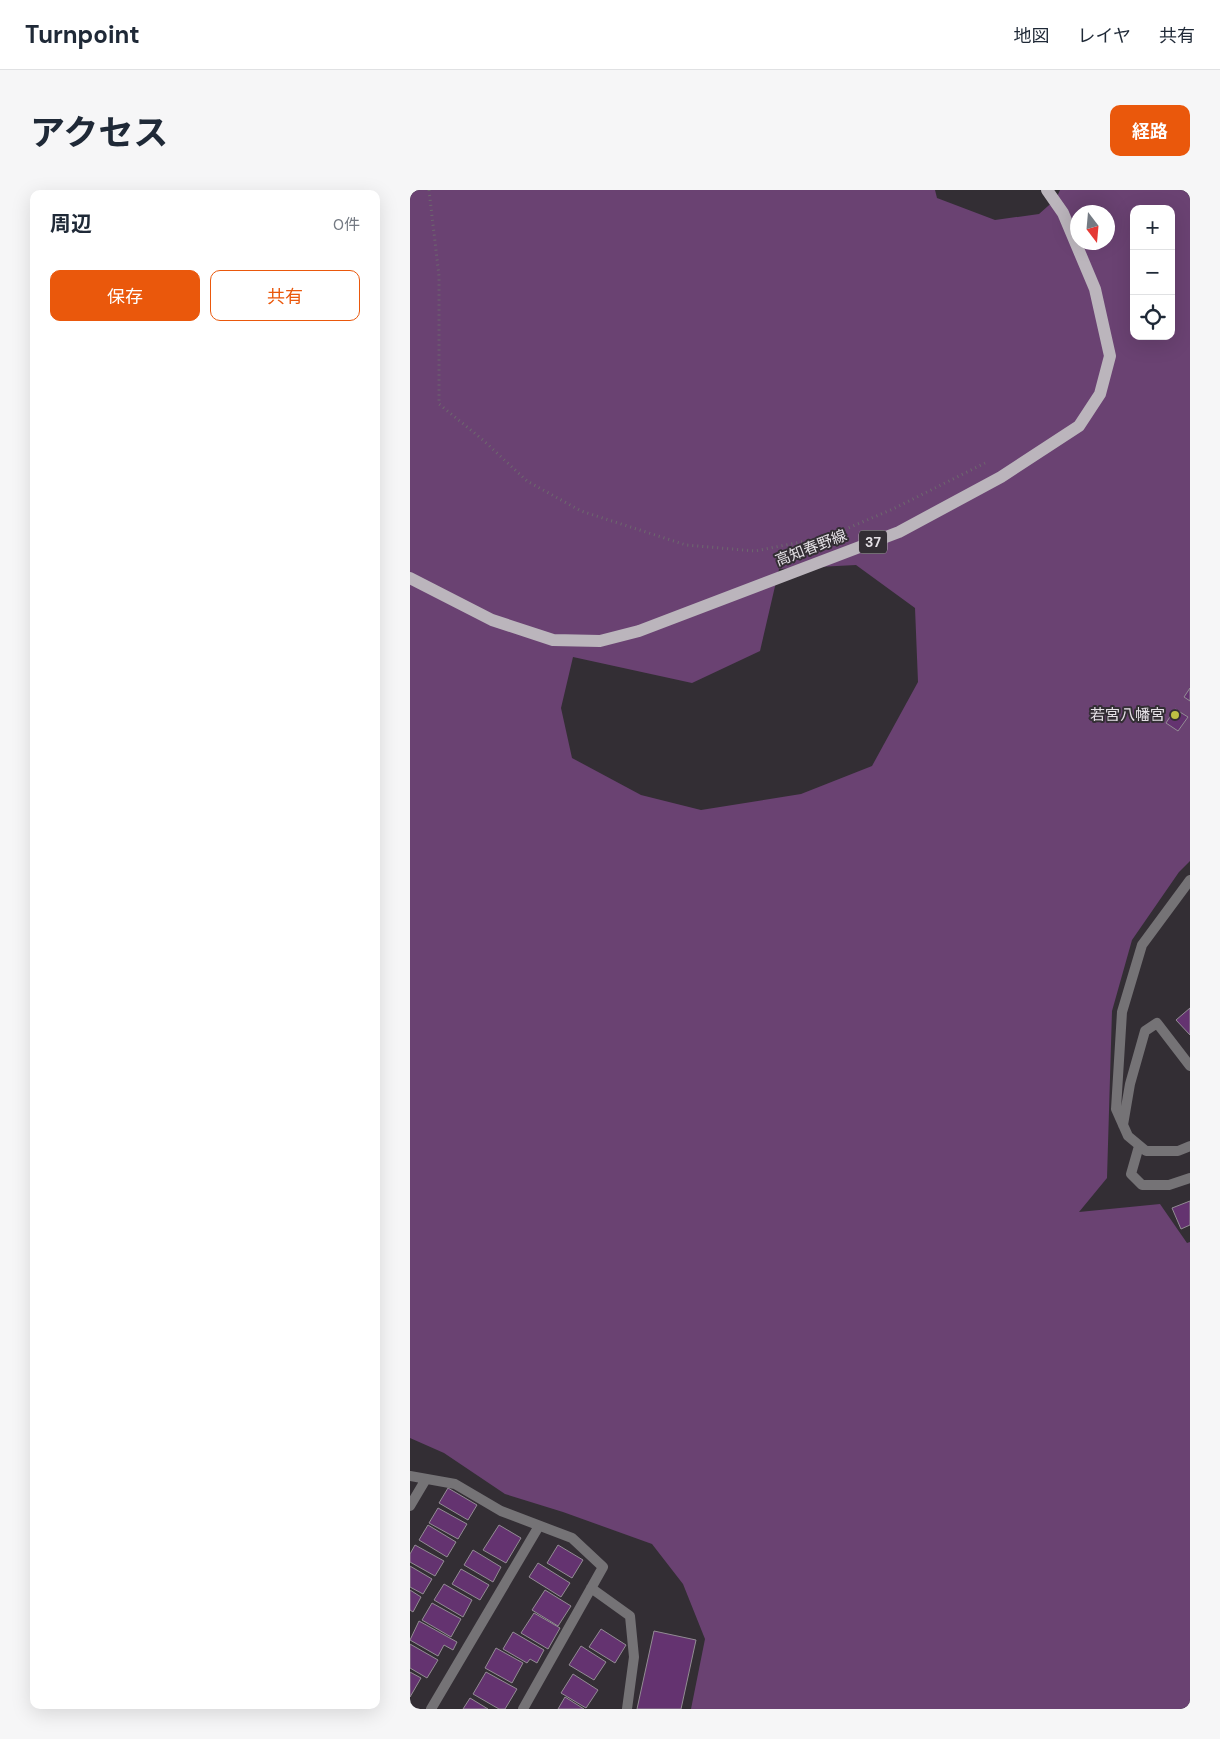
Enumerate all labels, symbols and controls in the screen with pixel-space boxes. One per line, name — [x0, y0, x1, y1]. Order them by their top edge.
text: Turnpoint — [25, 19, 140, 50]
text: 地図 — [1014, 24, 1050, 48]
text: レイヤ — [1078, 24, 1131, 48]
text: 共有 — [1159, 24, 1195, 48]
button: 経路 — [1110, 105, 1190, 156]
text: アクセス — [30, 110, 168, 156]
north arrow — [1070, 205, 1115, 250]
map controls — [1130, 205, 1175, 340]
button: + — [1130, 205, 1175, 250]
text: 周辺 — [50, 210, 92, 238]
text: 0件 — [333, 214, 360, 235]
button: − — [1130, 250, 1175, 295]
button: 保存 — [50, 270, 200, 321]
button: 共有 — [210, 270, 360, 321]
button: locate — [1130, 295, 1175, 340]
street label: 高知春野線 — [772, 525, 850, 571]
road number: 37 — [859, 531, 887, 554]
place label: 若宮八幡宮 — [1090, 705, 1165, 725]
marker: 若宮八幡宮 — [1169, 709, 1181, 721]

